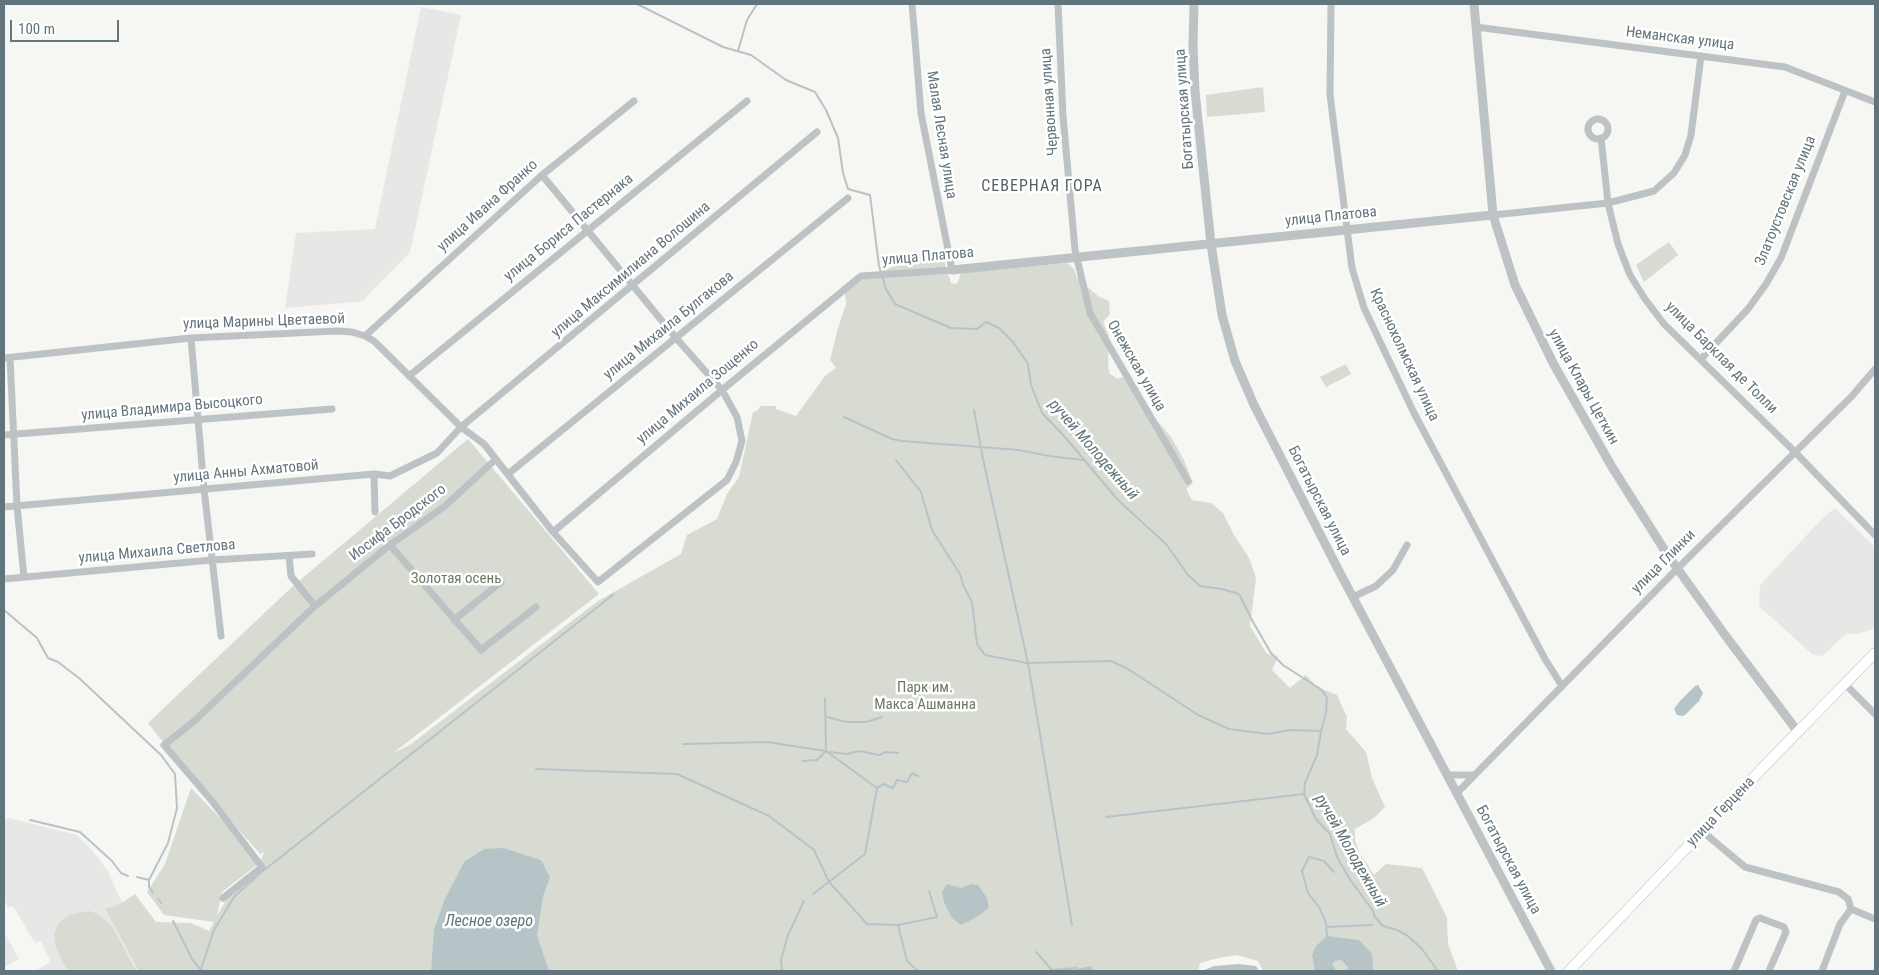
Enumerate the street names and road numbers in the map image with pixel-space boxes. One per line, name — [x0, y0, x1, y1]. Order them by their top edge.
street label: Неманская улица — [1625, 23, 1735, 55]
street label: Червонная улица — [1037, 48, 1063, 156]
street label: Богатырская улица — [1172, 48, 1198, 170]
street label: Малая Лесная улица — [922, 70, 960, 200]
street label: Златоустовская улица — [1752, 133, 1820, 269]
street label: улица Ивана Франко — [434, 156, 542, 256]
street label: улица Бориса Пастернака — [501, 170, 637, 286]
street label: улица Максимилиана Волошина — [548, 198, 714, 342]
street label: улица Платова — [1284, 203, 1378, 231]
street label: улица Платова — [881, 244, 975, 270]
street label: улица Михаила Булгакова — [600, 268, 738, 384]
street label: Краснохолмская улица — [1365, 286, 1443, 424]
street label: улица Барклая де Толли — [1661, 298, 1781, 418]
street label: улица Марины Цветаевой — [183, 310, 345, 334]
street label: Онежская улица — [1103, 317, 1169, 415]
street label: улица Клары Цеткин — [1544, 326, 1622, 448]
street label: улица Михаила Зощенко — [633, 336, 763, 448]
street label: улица Владимира Высоцкого — [81, 391, 263, 425]
street label: Богатырская улица — [1284, 443, 1354, 559]
street label: улица Анны Ахматовой — [173, 457, 319, 487]
street label: Иосифа Бродского — [346, 481, 450, 565]
street label: улица Глинки — [1628, 526, 1700, 598]
street label: улица Михаила Светлова — [78, 536, 236, 568]
street label: улица Герцена — [1683, 773, 1759, 851]
street label: Богатырская улица — [1472, 802, 1544, 918]

